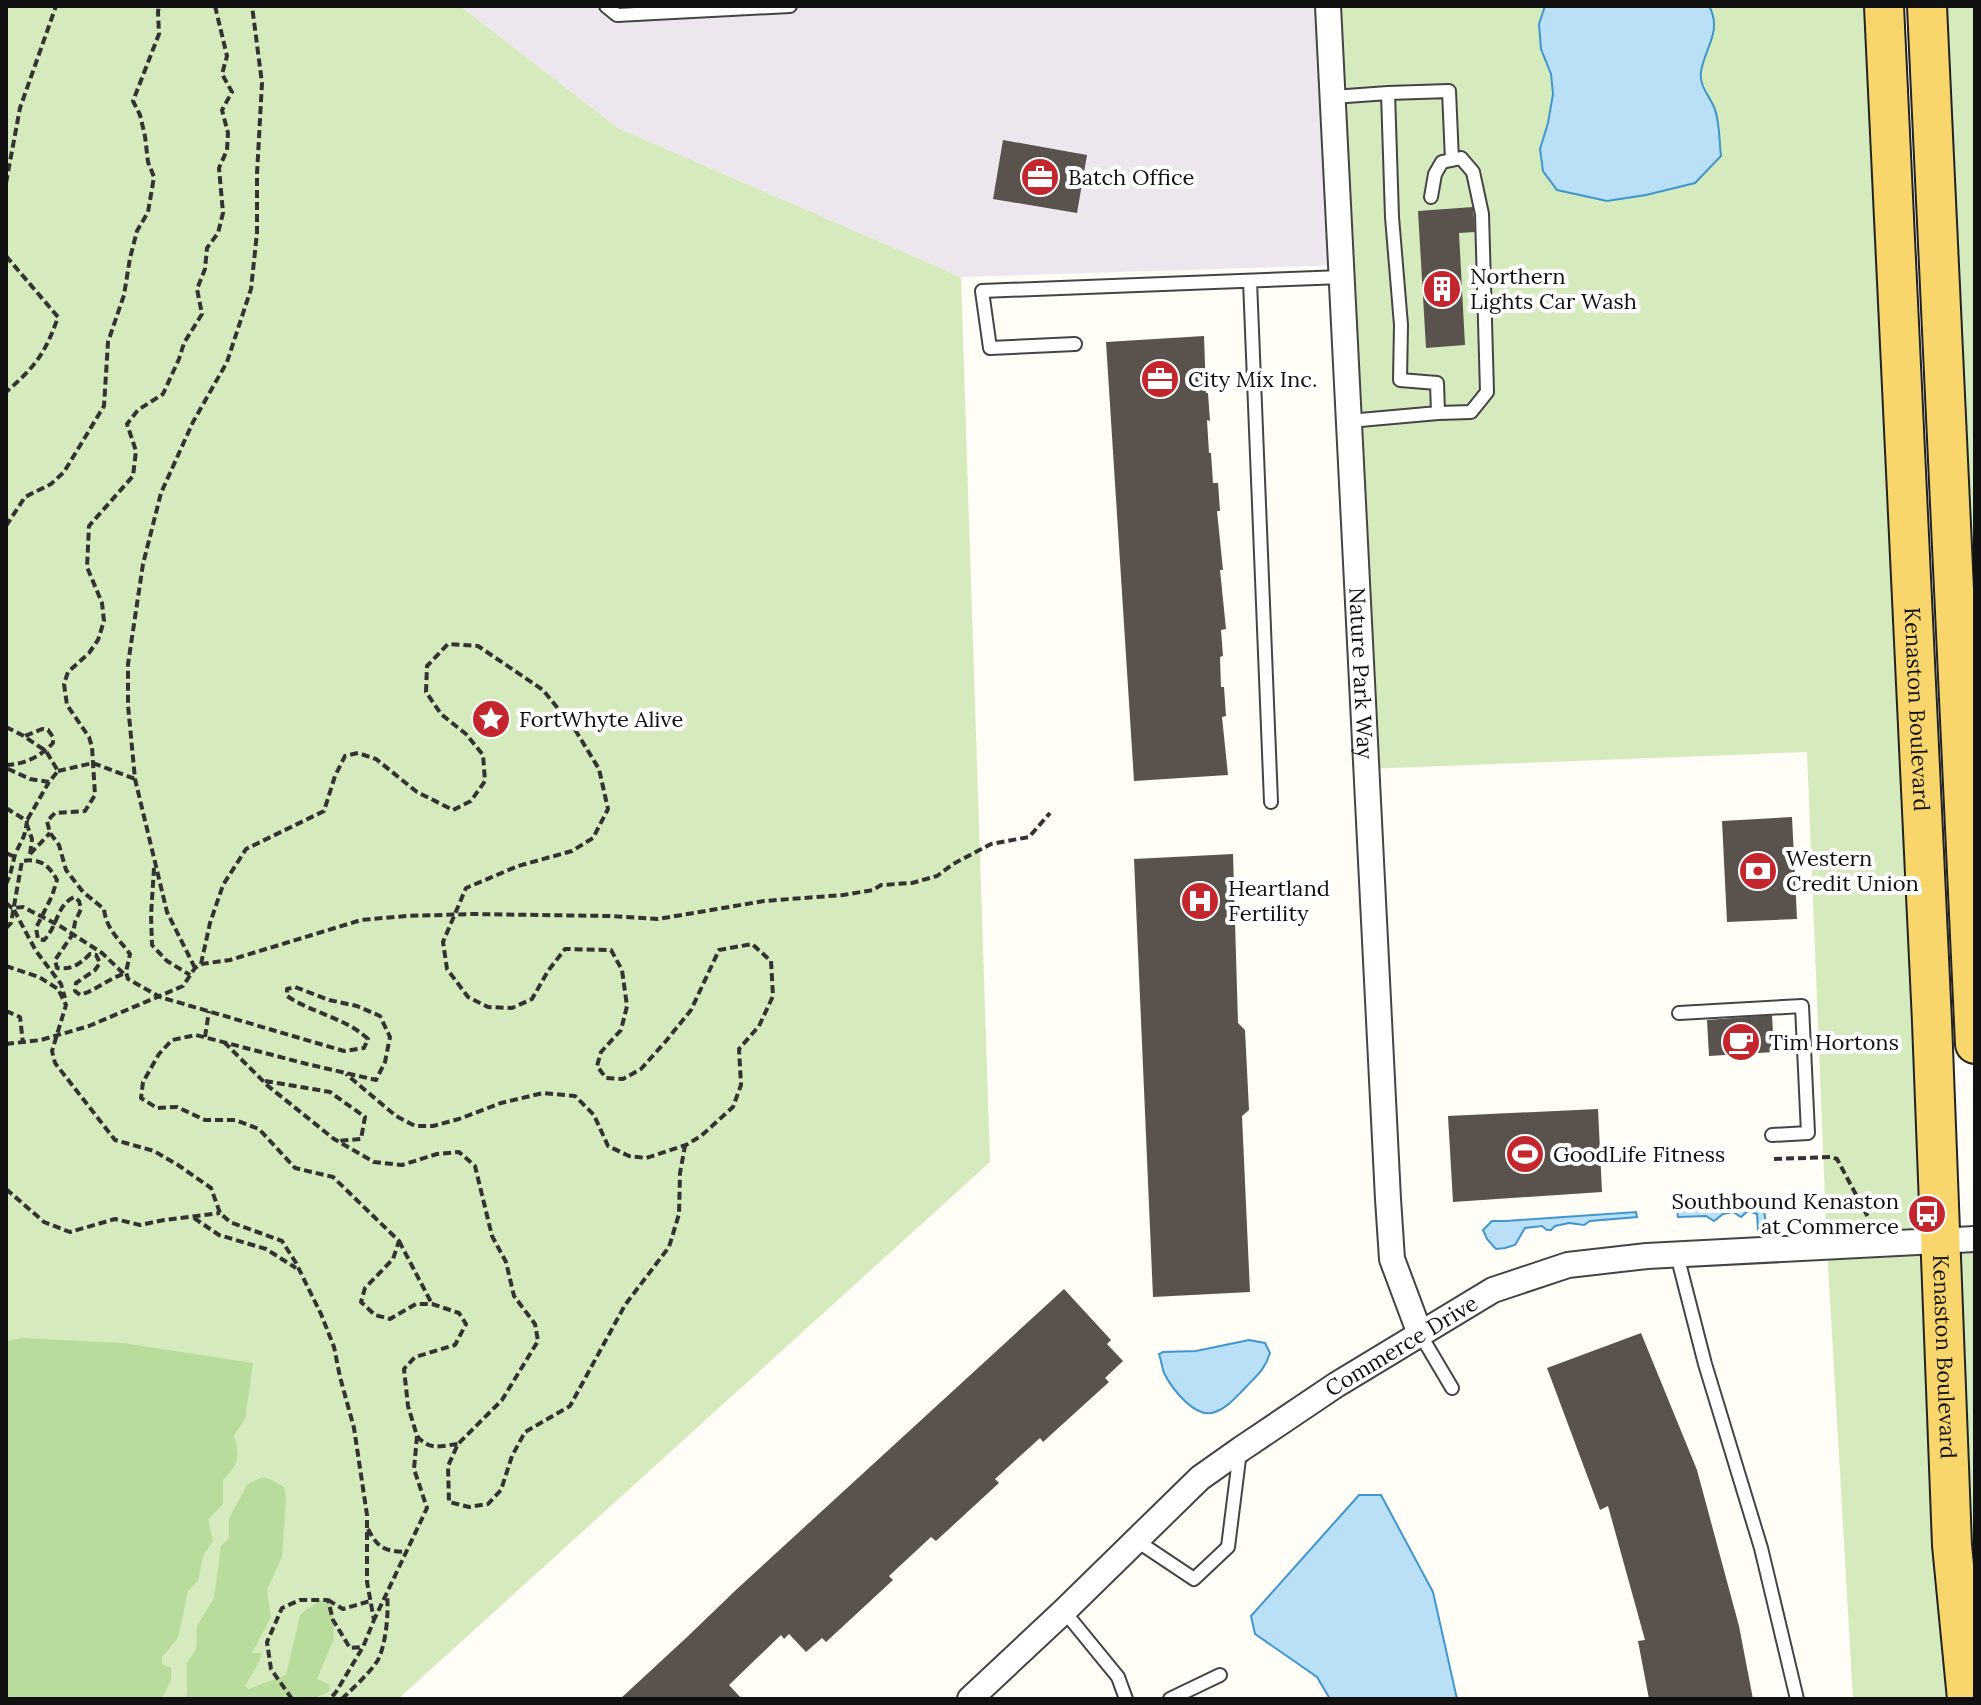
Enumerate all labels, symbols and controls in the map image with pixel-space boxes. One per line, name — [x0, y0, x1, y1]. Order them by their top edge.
office icon: Batch Office — [1019, 156, 1061, 198]
place label: Batch Office — [1068, 163, 1194, 191]
place label: Northern Lights Car Wash — [1470, 262, 1637, 315]
building icon: Northern Lights Car Wash — [1421, 268, 1463, 310]
office icon: City Mix Inc. — [1139, 358, 1181, 400]
place label: City Mix Inc. — [1188, 365, 1317, 393]
street label: Nature Park Way — [1343, 587, 1380, 760]
street label: Kenaston Boulevard — [1898, 606, 1936, 812]
place icon: FortWhyte Alive — [470, 698, 512, 740]
place label: FortWhyte Alive — [519, 705, 684, 733]
place label: Western Credit Union — [1786, 844, 1919, 897]
bank icon: Western Credit Union — [1737, 850, 1779, 892]
place label: Heartland Fertility — [1228, 874, 1330, 927]
hospital icon: Heartland Fertility — [1179, 880, 1221, 922]
cafe icon: Tim Hortons — [1720, 1021, 1762, 1063]
place label: Tim Hortons — [1769, 1028, 1899, 1056]
sports icon: GoodLife Fitness — [1504, 1133, 1546, 1175]
place label: GoodLife Fitness — [1553, 1140, 1725, 1168]
place label: Southbound Kenaston at Commerce — [1671, 1187, 1899, 1240]
bus stop icon: Southbound Kenaston at Commerce — [1906, 1193, 1948, 1235]
street label: Kenaston Boulevard — [1927, 1254, 1963, 1459]
street label: Commerce Drive — [1320, 1289, 1483, 1402]

